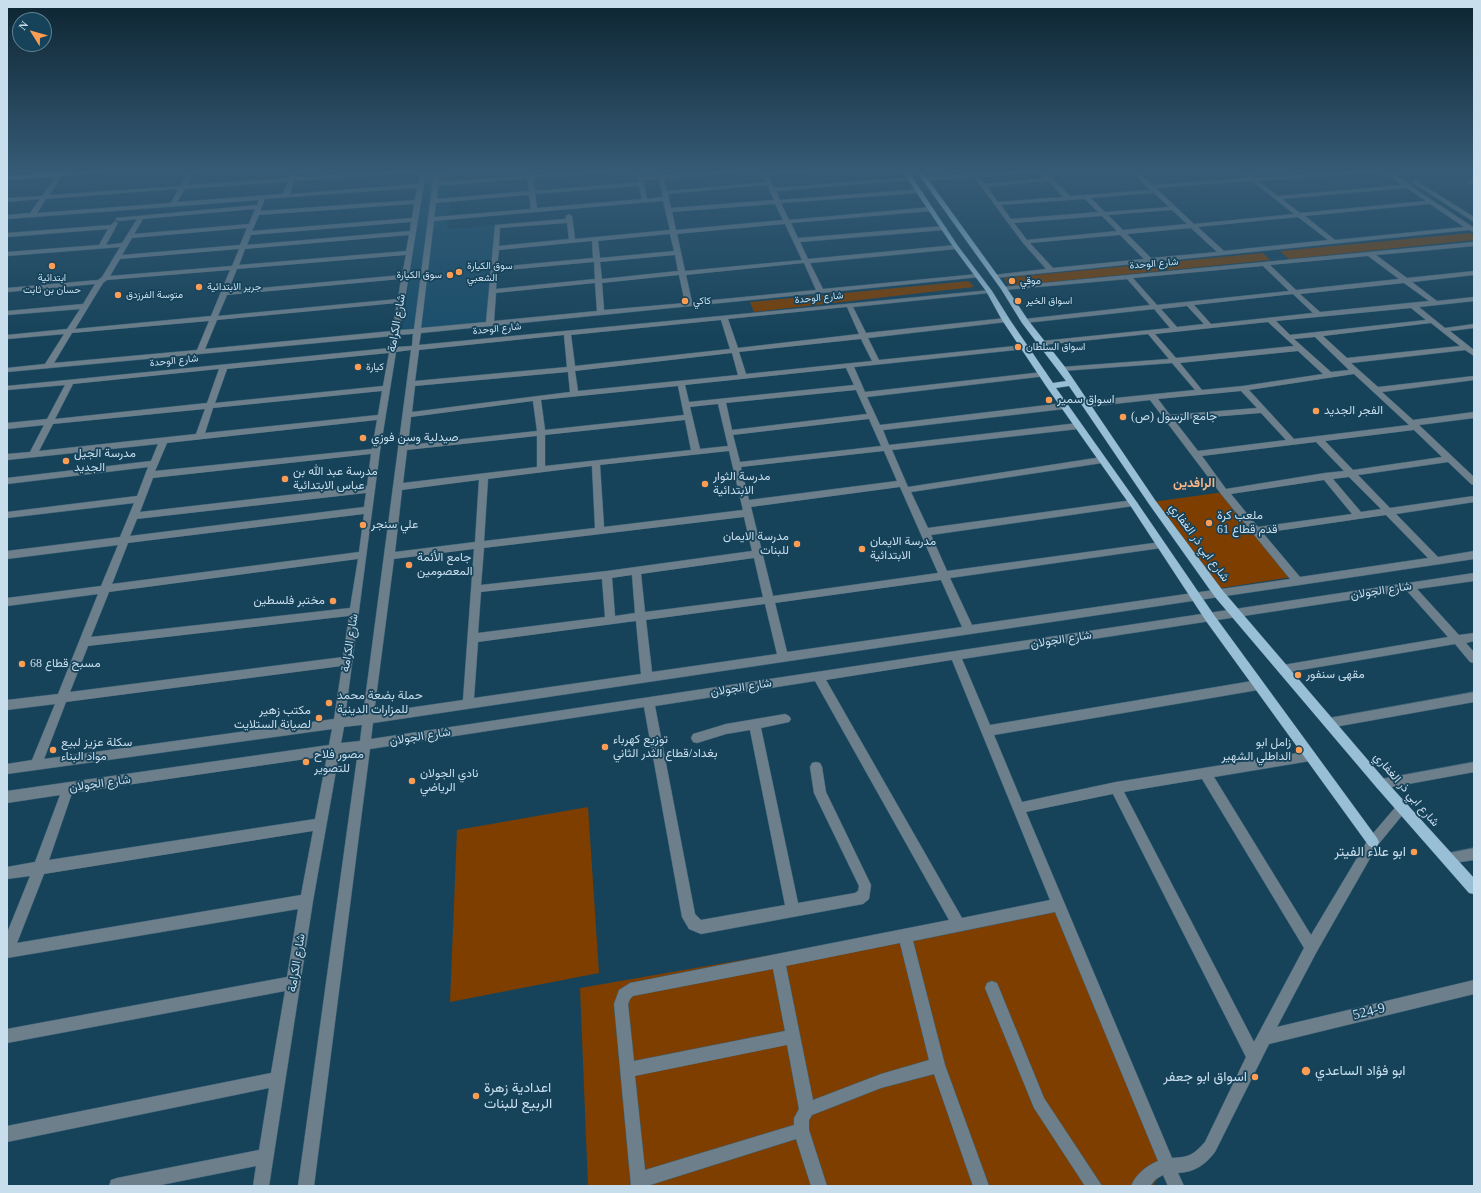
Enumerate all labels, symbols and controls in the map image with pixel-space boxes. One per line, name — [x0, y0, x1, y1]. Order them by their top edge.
north arrow — [12, 12, 52, 52]
text: N — [16, 19, 30, 32]
street label: شارع الوحدة — [1129, 256, 1179, 272]
place label: سوق الكيارة الشعبي — [467, 260, 513, 284]
marker: ابتدائية حسان بن ثابت — [47, 261, 57, 271]
marker: سوق الكيارة الشعبي — [454, 267, 464, 277]
place label: سوق الكيارة — [396, 269, 442, 281]
marker: سوق الكيارة — [445, 270, 455, 280]
place label: ابتدائية حسان بن ثابت — [23, 272, 81, 296]
place label: موقي — [1020, 275, 1041, 287]
marker: موقي — [1007, 276, 1017, 286]
place label: جرير الابتدائية — [207, 281, 261, 293]
marker: جرير الابتدائية — [194, 282, 204, 292]
place label: متوسة الفرزدق — [126, 289, 183, 301]
street label: شارع الوحدة — [794, 289, 844, 307]
marker: متوسة الفرزدق — [113, 290, 123, 300]
street label: شارع الكرامة — [385, 293, 409, 353]
place label: كاكي — [693, 295, 711, 307]
place label: اسواق الخير — [1026, 295, 1072, 307]
marker: كاكي — [680, 296, 690, 306]
marker: اسواق الخير — [1013, 296, 1023, 306]
street label: شارع الوحدة — [472, 320, 522, 338]
place label: اسواق السلطان — [1026, 341, 1085, 353]
marker: اسواق السلطان — [1013, 342, 1023, 352]
street label: شارع الوحدة — [149, 352, 199, 370]
place label: كيارة — [366, 361, 384, 373]
marker: كيارة — [353, 362, 363, 372]
place label: اسواق سمير — [1057, 393, 1114, 407]
marker: اسواق سمير — [1044, 395, 1054, 405]
place label: الفجر الجديد — [1324, 404, 1383, 418]
marker: الفجر الجديد — [1311, 406, 1321, 416]
place label: جامع الرسول (ص) — [1131, 410, 1217, 424]
marker: جامع الرسول (ص) — [1118, 412, 1128, 422]
place label: صيدلية وسن فوزي — [371, 431, 459, 445]
marker: صيدلية وسن فوزي — [358, 433, 368, 443]
place label: مدرسة الجيل الجديد — [74, 447, 136, 475]
marker: مدرسة الجيل الجديد — [61, 456, 71, 466]
place label: مدرسة عبد الله بن عباس الابتدائية — [293, 465, 378, 493]
place label: مدرسة الثوار الابتدائية — [713, 470, 770, 498]
marker: مدرسة عبد الله بن عباس الابتدائية — [280, 474, 290, 484]
district label: الرافدين — [1173, 476, 1215, 492]
marker: مدرسة الثوار الابتدائية — [700, 479, 710, 489]
street label: شارع ابي ذر الغفاري — [1166, 501, 1232, 585]
place label: ملعب كرة قدم قطاع 61 — [1217, 509, 1278, 537]
place label: علي سنجر — [371, 518, 418, 532]
marker: ملعب كرة قدم قطاع 61 — [1204, 518, 1214, 528]
marker: علي سنجر — [358, 520, 368, 530]
place label: مدرسة الايمان للبنات — [723, 530, 789, 558]
place label: مدرسة الايمان الابتدائية — [870, 535, 936, 563]
marker: مدرسة الايمان للبنات — [792, 539, 802, 549]
marker: مدرسة الايمان الابتدائية — [857, 544, 867, 554]
place label: جامع الأئمة المعصومين — [417, 551, 472, 579]
marker: جامع الأئمة المعصومين — [404, 560, 414, 570]
street label: شارع الجولان — [1349, 579, 1413, 603]
place label: مختبر فلسطين — [253, 594, 325, 608]
marker: مختبر فلسطين — [328, 596, 338, 606]
street label: شارع الكرامة — [338, 613, 362, 673]
street label: شارع الجولان — [1029, 628, 1093, 652]
place label: مسبح قطاع 68 — [30, 657, 101, 671]
marker: مسبح قطاع 68 — [17, 659, 27, 669]
place label: مقهى سنفور — [1306, 668, 1365, 682]
marker: مقهى سنفور — [1293, 670, 1303, 680]
street label: شارع الجولان — [709, 676, 773, 700]
place label: حملة بضعة محمد للمزارات الدينية — [337, 689, 423, 717]
marker: حملة بضعة محمد للمزارات الدينية — [324, 698, 334, 708]
place label: مكتب زهير لصيانة الستلايت — [234, 704, 311, 732]
marker: مكتب زهير لصيانة الستلايت — [314, 713, 324, 723]
street label: شارع الجولان — [388, 725, 452, 749]
place label: توزيع كهرباء بغداد/قطاع الثدر الثاني — [613, 733, 717, 761]
place label: سكلة عزيز لبيع مواد البناء — [61, 736, 132, 764]
place label: زامل ابو الداطلي الشهير — [1221, 736, 1291, 764]
marker: توزيع كهرباء بغداد/قطاع الثدر الثاني — [600, 742, 610, 752]
marker: سكلة عزيز لبيع مواد البناء — [48, 745, 58, 755]
marker: زامل ابو الداطلي الشهير — [1294, 745, 1304, 755]
place label: مصور فلاح للتصوير — [314, 748, 364, 776]
street label: شارع ابي ذر الغفاري — [1370, 750, 1442, 830]
marker: مصور فلاح للتصوير — [301, 757, 311, 767]
place label: نادي الجولان الرياضي — [420, 767, 478, 795]
street label: شارع الجولان — [68, 773, 132, 795]
marker: نادي الجولان الرياضي — [407, 776, 417, 786]
place label: ابو علاء الفيتر — [1334, 844, 1406, 860]
marker: ابو علاء الفيتر — [1409, 847, 1419, 857]
street label: شارع الكرامة — [285, 933, 309, 993]
street label: 524-9 — [1351, 1000, 1387, 1024]
place label: ابو فؤاد الساعدي — [1315, 1063, 1406, 1079]
marker: ابو فؤاد الساعدي — [1300, 1065, 1312, 1077]
place label: اسواق ابو جعفر — [1163, 1069, 1247, 1085]
marker: اسواق ابو جعفر — [1250, 1072, 1260, 1082]
place label: اعدادية زهرة الربيع للبنات — [484, 1080, 552, 1112]
marker: اعدادية زهرة الربيع للبنات — [471, 1091, 481, 1101]

